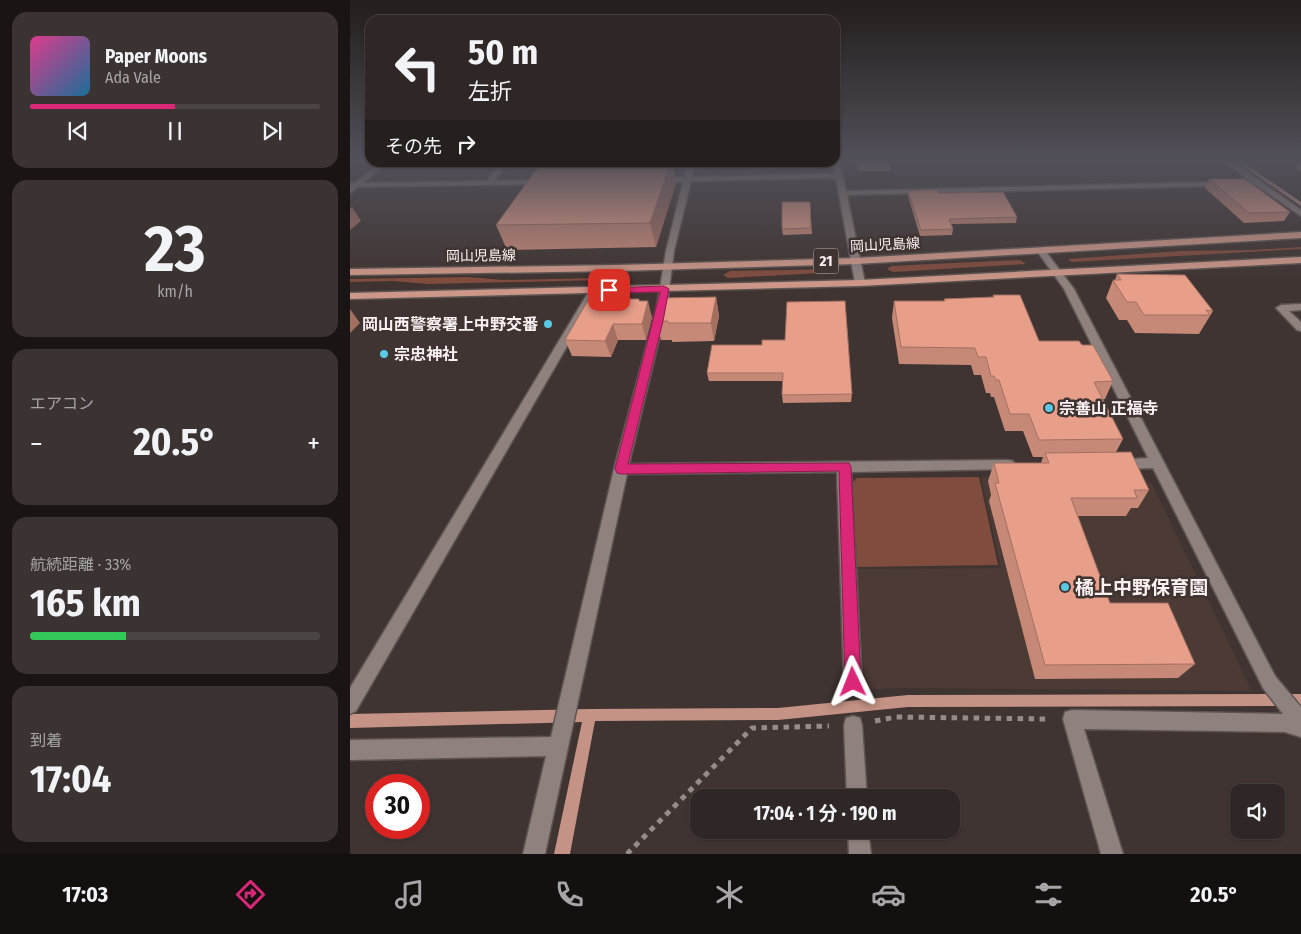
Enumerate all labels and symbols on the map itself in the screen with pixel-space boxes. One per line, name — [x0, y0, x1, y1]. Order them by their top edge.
street label: 岡山児島線 — [850, 235, 920, 255]
street label: 岡山児島線 — [446, 247, 516, 265]
road number: 21 — [814, 248, 838, 274]
pin — [588, 269, 630, 311]
place label: 岡山西警察署上中野交番 — [362, 315, 538, 334]
marker: 岡山西警察署上中野交番 — [542, 318, 554, 330]
place label: 宗忠神社 — [394, 345, 458, 364]
marker: 宗忠神社 — [378, 348, 390, 360]
place label: 宗善山 正福寺 — [1059, 399, 1158, 418]
marker: 宗善山 正福寺 — [1043, 402, 1055, 414]
place label: 橘上中野保育園 — [1075, 576, 1208, 599]
marker: 橘上中野保育園 — [1059, 581, 1071, 593]
position arrow — [826, 655, 878, 707]
speed limit sign: 30 — [365, 774, 430, 839]

